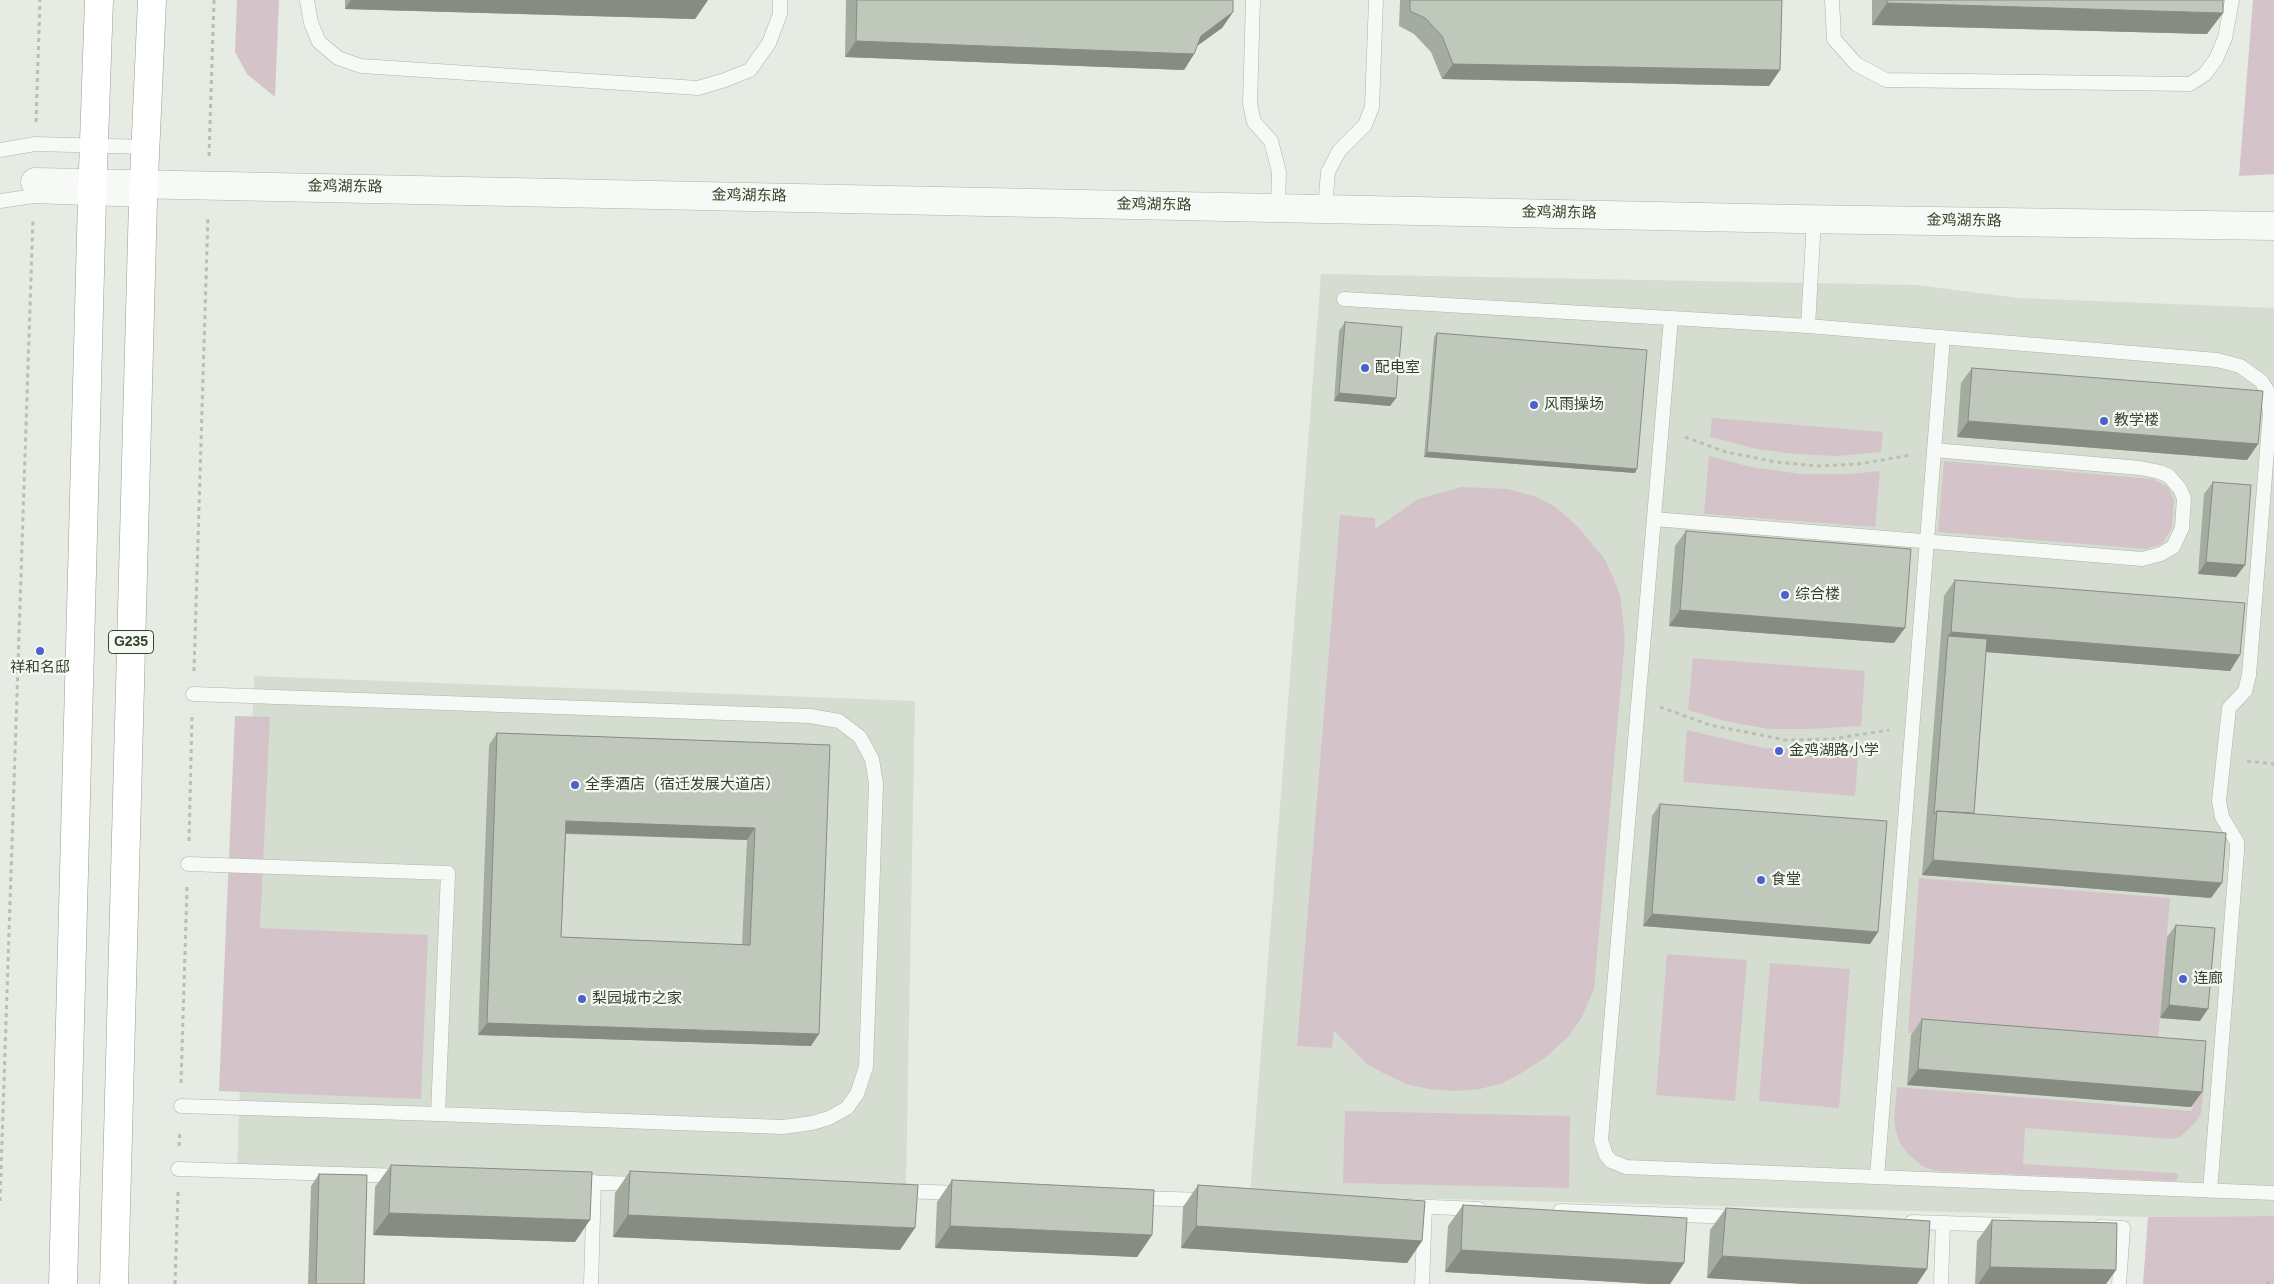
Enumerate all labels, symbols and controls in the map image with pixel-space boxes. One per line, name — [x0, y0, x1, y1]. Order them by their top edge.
street label: 金鸡湖东路 — [307, 177, 383, 197]
street label: 金鸡湖东路 — [711, 186, 787, 206]
street label: 金鸡湖东路 — [1116, 195, 1192, 215]
street label: 金鸡湖东路 — [1521, 203, 1597, 223]
street label: 金鸡湖东路 — [1926, 211, 2002, 231]
place label: 配电室 — [1375, 359, 1420, 377]
marker: 配电室 — [1359, 362, 1371, 374]
place label: 风雨操场 — [1544, 396, 1604, 414]
marker: 风雨操场 — [1528, 399, 1540, 411]
place label: 教学楼 — [2114, 412, 2159, 430]
marker: 教学楼 — [2098, 415, 2110, 427]
place label: 综合楼 — [1795, 586, 1840, 604]
marker: 综合楼 — [1779, 589, 1791, 601]
road number: G235 — [108, 630, 154, 654]
marker: 祥和名邸 — [34, 645, 46, 657]
place label: 祥和名邸 — [10, 659, 70, 677]
place label: 金鸡湖路小学 — [1789, 742, 1879, 760]
marker: 金鸡湖路小学 — [1773, 745, 1785, 757]
place label: 全季酒店（宿迁发展大道店） — [585, 776, 780, 794]
marker: 全季酒店（宿迁发展大道店） — [569, 779, 581, 791]
place label: 食堂 — [1771, 871, 1801, 889]
marker: 食堂 — [1755, 874, 1767, 886]
place label: 连廊 — [2193, 970, 2223, 988]
marker: 连廊 — [2177, 973, 2189, 985]
place label: 梨园城市之家 — [592, 990, 682, 1008]
marker: 梨园城市之家 — [576, 993, 588, 1005]

